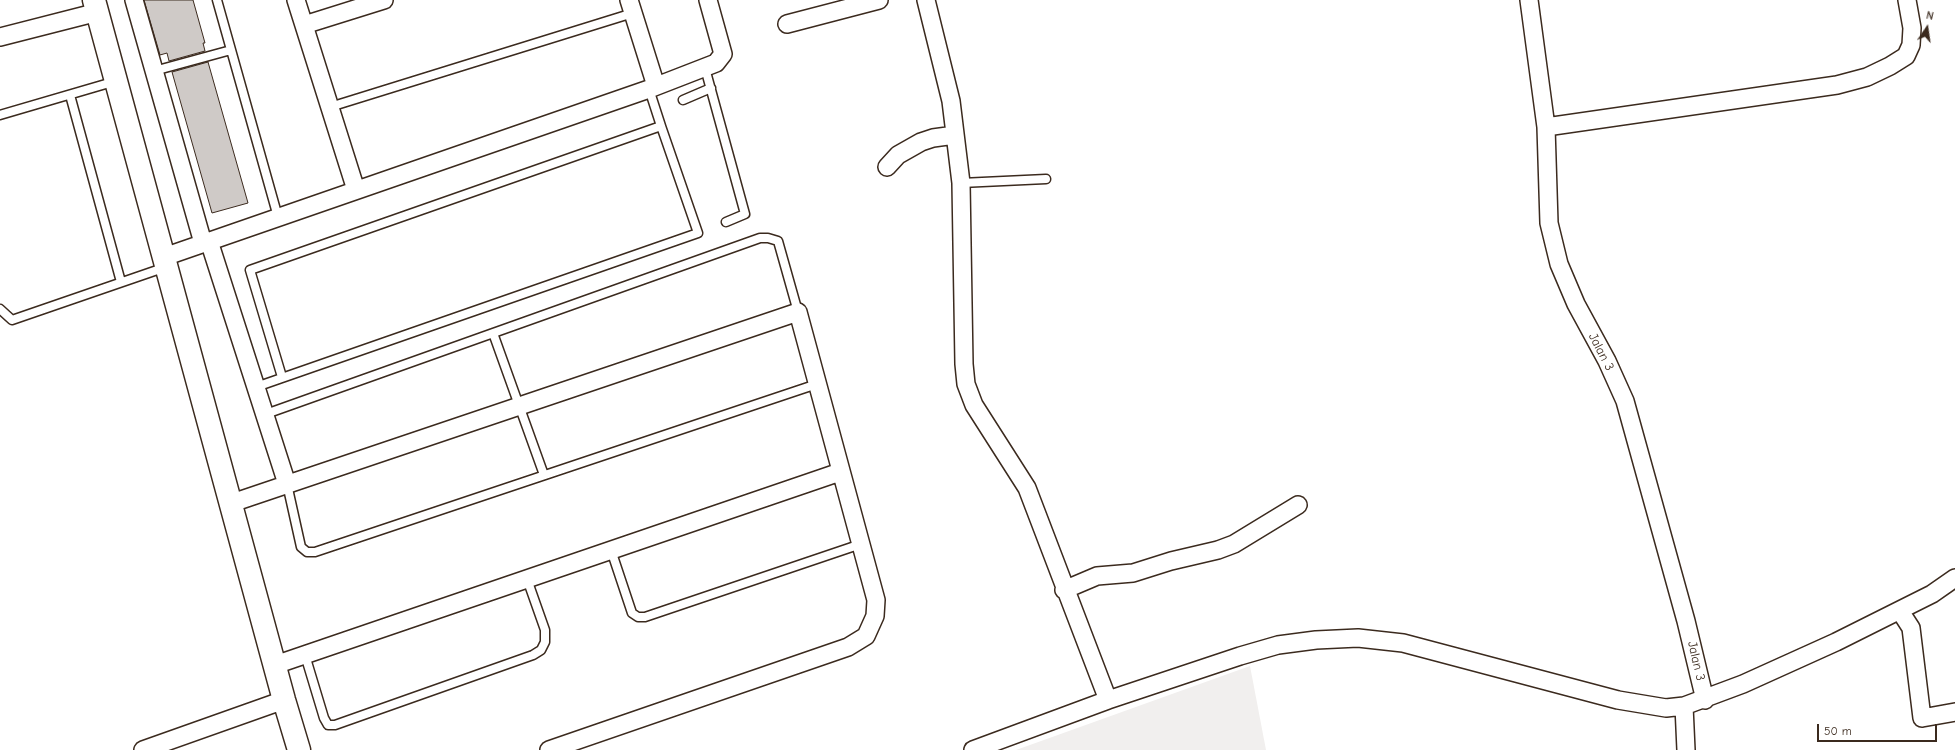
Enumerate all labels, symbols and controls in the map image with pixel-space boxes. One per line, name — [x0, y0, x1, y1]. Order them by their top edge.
north arrow — [1907, 8, 1947, 48]
text: N — [1925, 9, 1935, 23]
street label: Jalan 3 — [1585, 330, 1617, 374]
street label: Jalan 3 — [1684, 640, 1708, 682]
scale bar — [1819, 716, 1939, 742]
text: 50 m — [1824, 724, 1852, 738]

